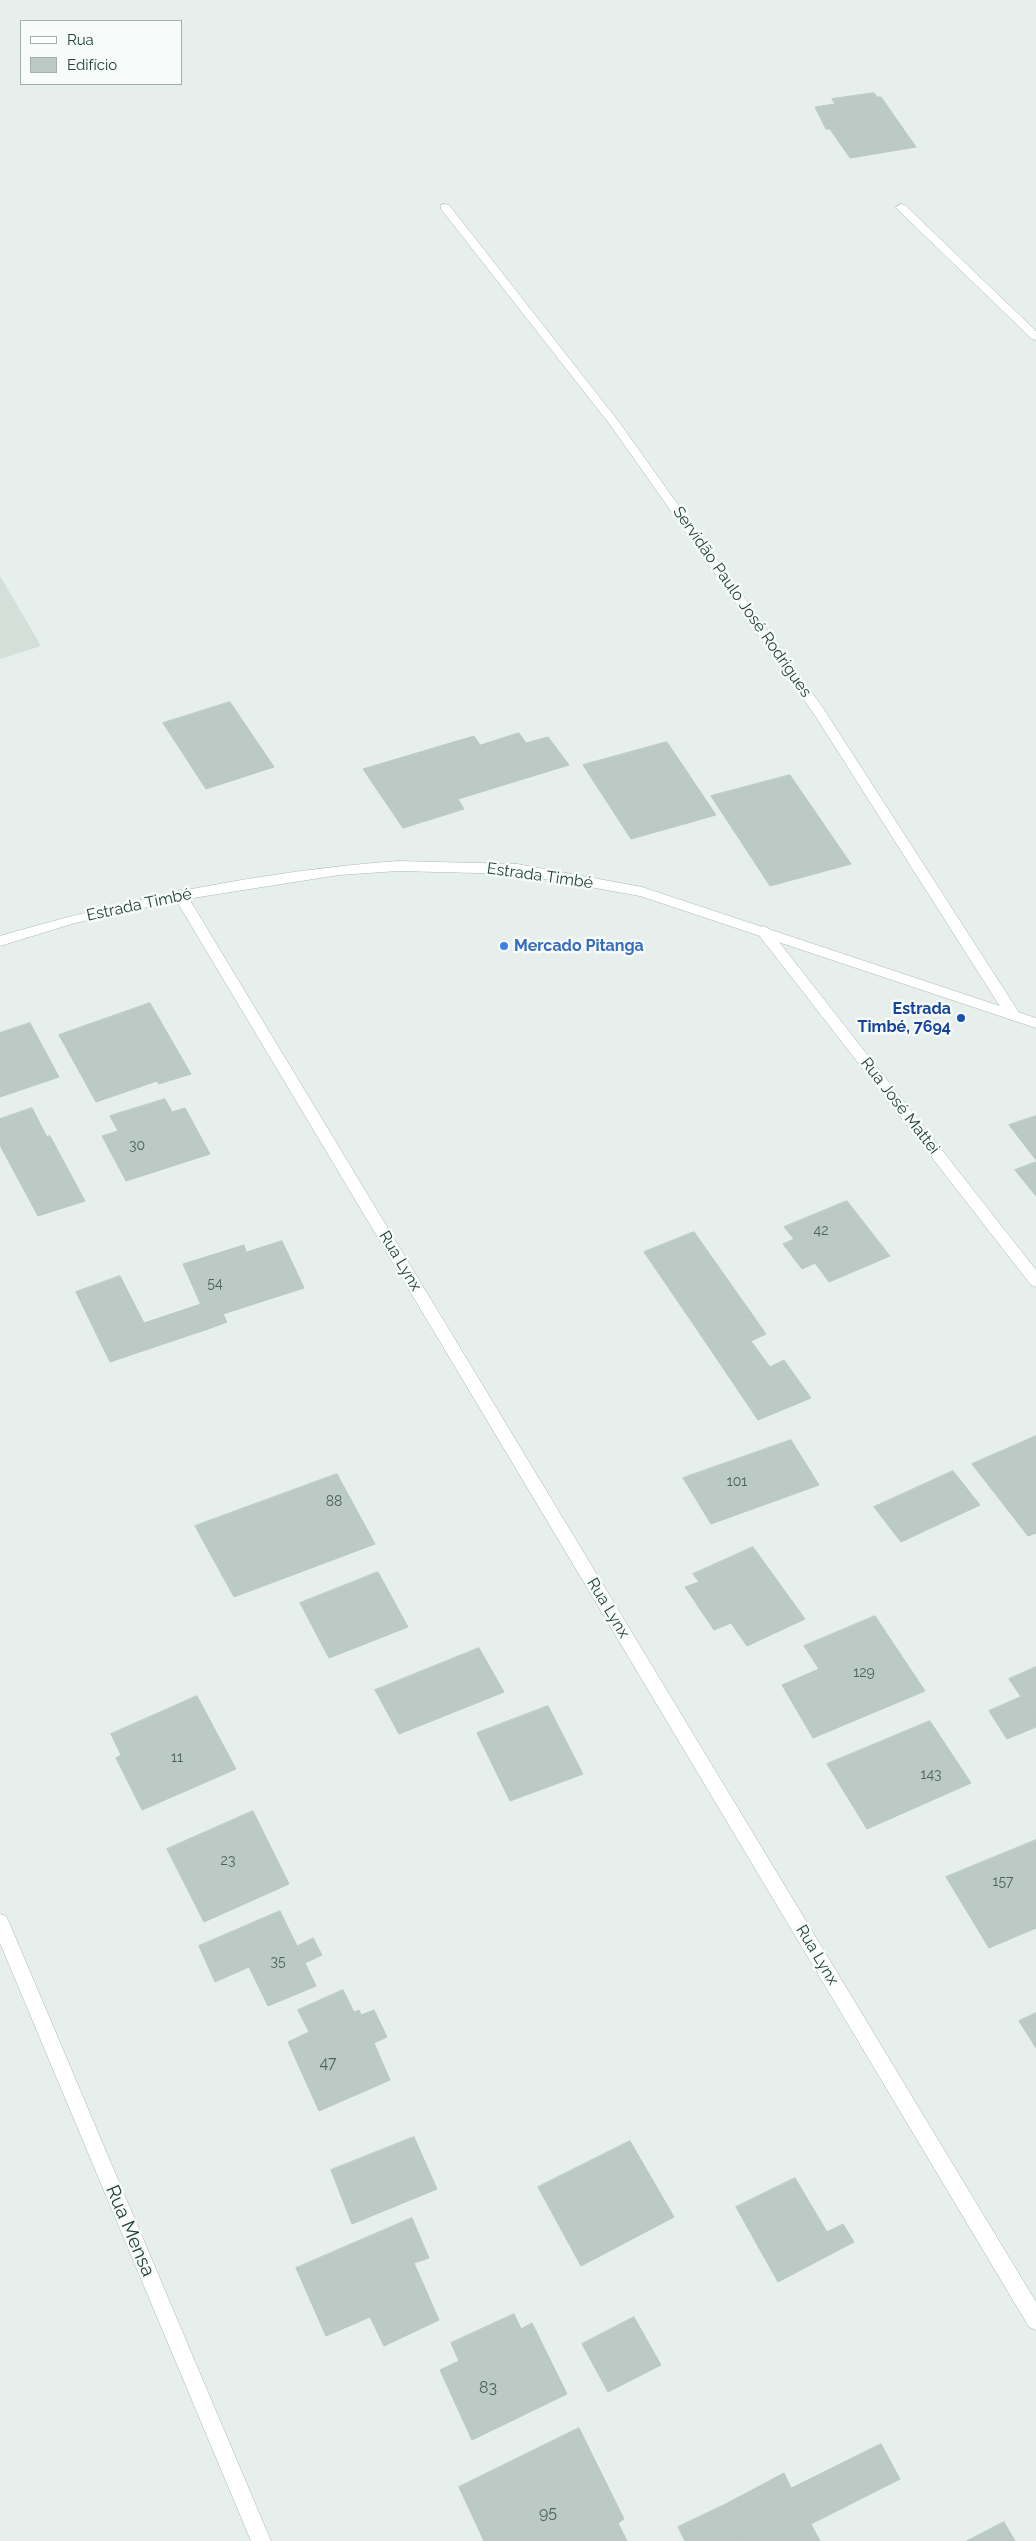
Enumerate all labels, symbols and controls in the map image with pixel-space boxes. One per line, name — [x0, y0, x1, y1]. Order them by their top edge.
legend — [20, 20, 182, 85]
text: Rua — [67, 31, 94, 49]
text: Edifício — [67, 56, 117, 74]
street label: Servidão Paulo José Rodrigues — [669, 503, 815, 701]
street label: Estrada Timbé — [486, 859, 594, 893]
street label: Estrada Timbé — [85, 884, 193, 926]
place label: Mercado Pitanga — [514, 936, 644, 956]
marker: Mercado Pitanga — [498, 940, 510, 952]
place label: Estrada Timbé, 7694 — [858, 999, 951, 1037]
marker: Estrada Timbé, 7694 — [955, 1012, 967, 1024]
street label: Rua José Mattei — [856, 1054, 944, 1158]
house number: 30 — [129, 1138, 145, 1154]
house number: 42 — [814, 1223, 828, 1239]
street label: Rua Lynx — [375, 1227, 425, 1295]
house number: 54 — [207, 1276, 223, 1292]
house number: 101 — [727, 1474, 747, 1490]
house number: 88 — [326, 1494, 342, 1510]
street label: Rua Lynx — [583, 1574, 633, 1642]
house number: 129 — [853, 1665, 875, 1681]
house number: 11 — [171, 1750, 183, 1766]
house number: 143 — [920, 1767, 942, 1783]
house number: 23 — [221, 1853, 235, 1869]
house number: 157 — [992, 1874, 1014, 1890]
street label: Rua Lynx — [792, 1921, 842, 1989]
house number: 35 — [270, 1954, 286, 1970]
house number: 47 — [319, 2053, 337, 2073]
street label: Rua Mensa — [101, 2182, 159, 2280]
house number: 83 — [479, 2378, 497, 2398]
house number: 95 — [539, 2503, 557, 2523]

